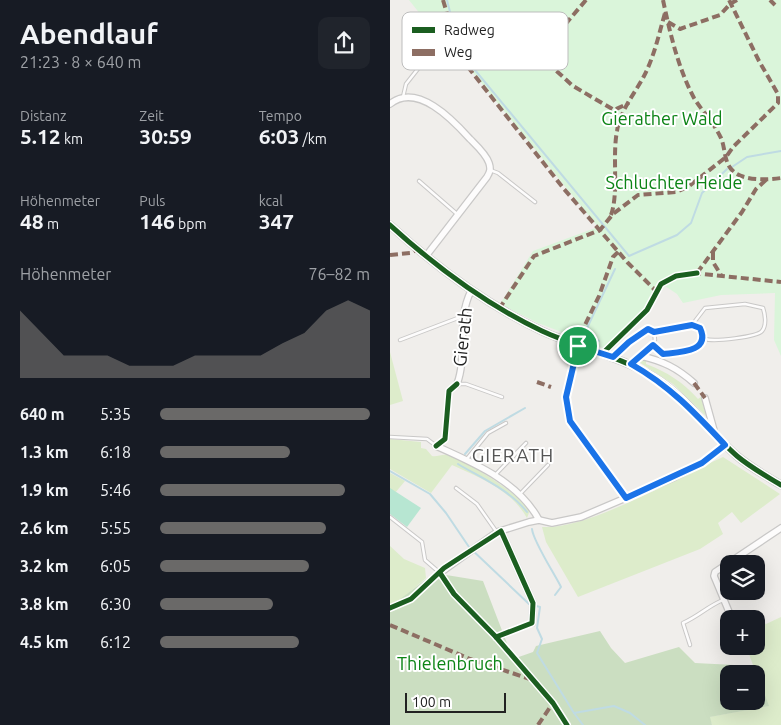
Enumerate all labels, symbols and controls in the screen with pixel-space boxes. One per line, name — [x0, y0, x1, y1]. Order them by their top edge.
legend — [402, 12, 568, 70]
button: share — [318, 17, 370, 69]
text: Abendlauf — [20, 18, 158, 49]
text: Radweg — [444, 22, 495, 38]
text: Weg — [444, 44, 473, 60]
text: 21:23 · 8 × 640 m — [20, 53, 141, 71]
text: Distanz — [20, 108, 66, 124]
text: Zeit — [139, 108, 164, 124]
text: Tempo — [259, 108, 302, 124]
park label: Gierather Wald — [601, 108, 723, 128]
text: 5.12 — [20, 124, 61, 148]
text: 30:59 — [139, 124, 192, 148]
text: 6:03 — [259, 124, 299, 148]
text: km — [61, 131, 83, 147]
text: /km — [299, 131, 327, 147]
park label: Schluchter Heide — [606, 172, 742, 192]
text: Höhenmeter — [20, 193, 100, 209]
text: Puls — [139, 193, 165, 209]
text: kcal — [259, 193, 283, 209]
text: 48 — [20, 209, 44, 233]
text: 146 — [139, 209, 175, 233]
text: 347 — [259, 209, 294, 233]
text: m — [44, 216, 59, 232]
text: bpm — [175, 216, 207, 232]
text: Höhenmeter — [20, 265, 111, 283]
text: 76–82 m — [308, 265, 370, 283]
street label: Gierath — [449, 306, 475, 368]
pin — [557, 325, 599, 367]
icon: arrive — [564, 332, 592, 360]
text: 640 m — [20, 405, 65, 423]
text: 5:35 — [100, 405, 131, 423]
text: 1.3 km — [20, 443, 69, 461]
text: 6:18 — [100, 443, 131, 461]
district label: GIERATH — [472, 444, 554, 466]
text: 1.9 km — [20, 481, 69, 499]
text: 5:46 — [100, 481, 131, 499]
text: 2.6 km — [20, 519, 69, 537]
text: 5:55 — [100, 519, 131, 537]
map controls — [720, 555, 765, 710]
button: layers — [720, 555, 765, 600]
text: 3.2 km — [20, 557, 69, 575]
text: 6:05 — [100, 557, 131, 575]
text: 3.8 km — [20, 595, 69, 613]
text: 6:30 — [100, 595, 131, 613]
button: + — [720, 610, 765, 655]
text: 4.5 km — [20, 633, 69, 651]
text: 6:12 — [100, 633, 131, 651]
park label: Thielenbruch — [397, 653, 503, 673]
button: − — [720, 665, 765, 710]
scale bar — [405, 690, 506, 713]
text: 100 m — [412, 694, 451, 710]

